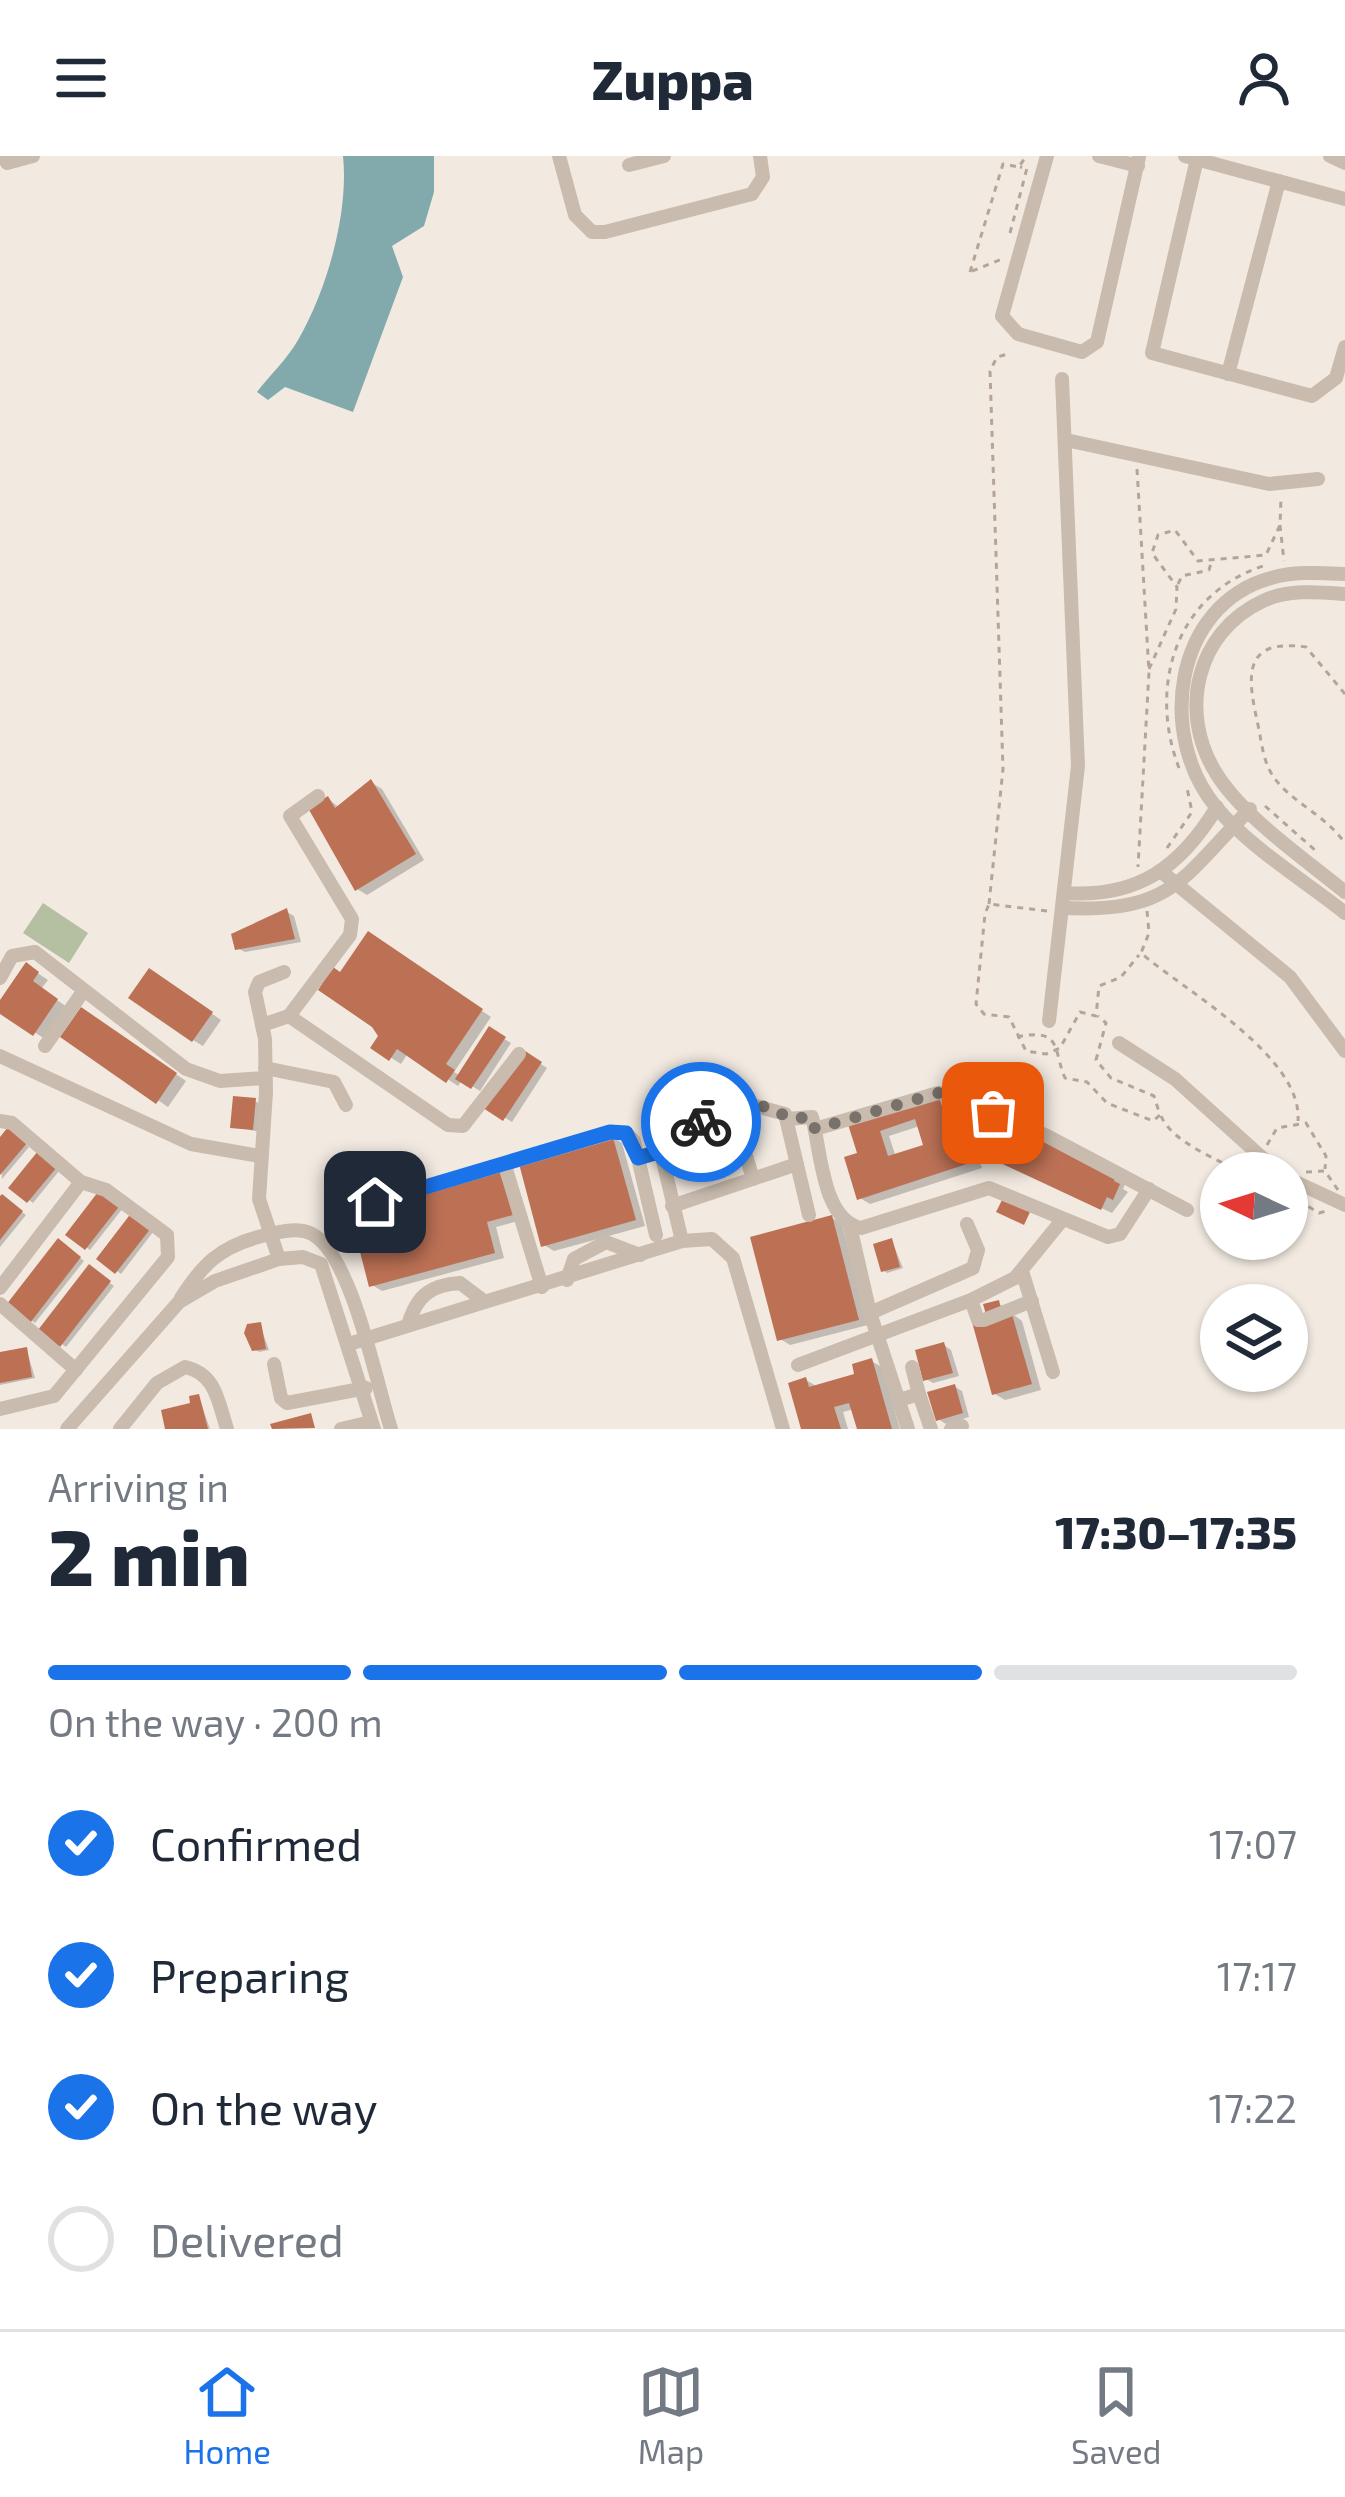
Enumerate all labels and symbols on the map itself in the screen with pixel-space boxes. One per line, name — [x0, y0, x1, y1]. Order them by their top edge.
courier — [641, 1062, 761, 1182]
pin — [942, 1062, 1044, 1164]
pin — [324, 1151, 426, 1253]
north arrow — [1200, 1152, 1308, 1260]

